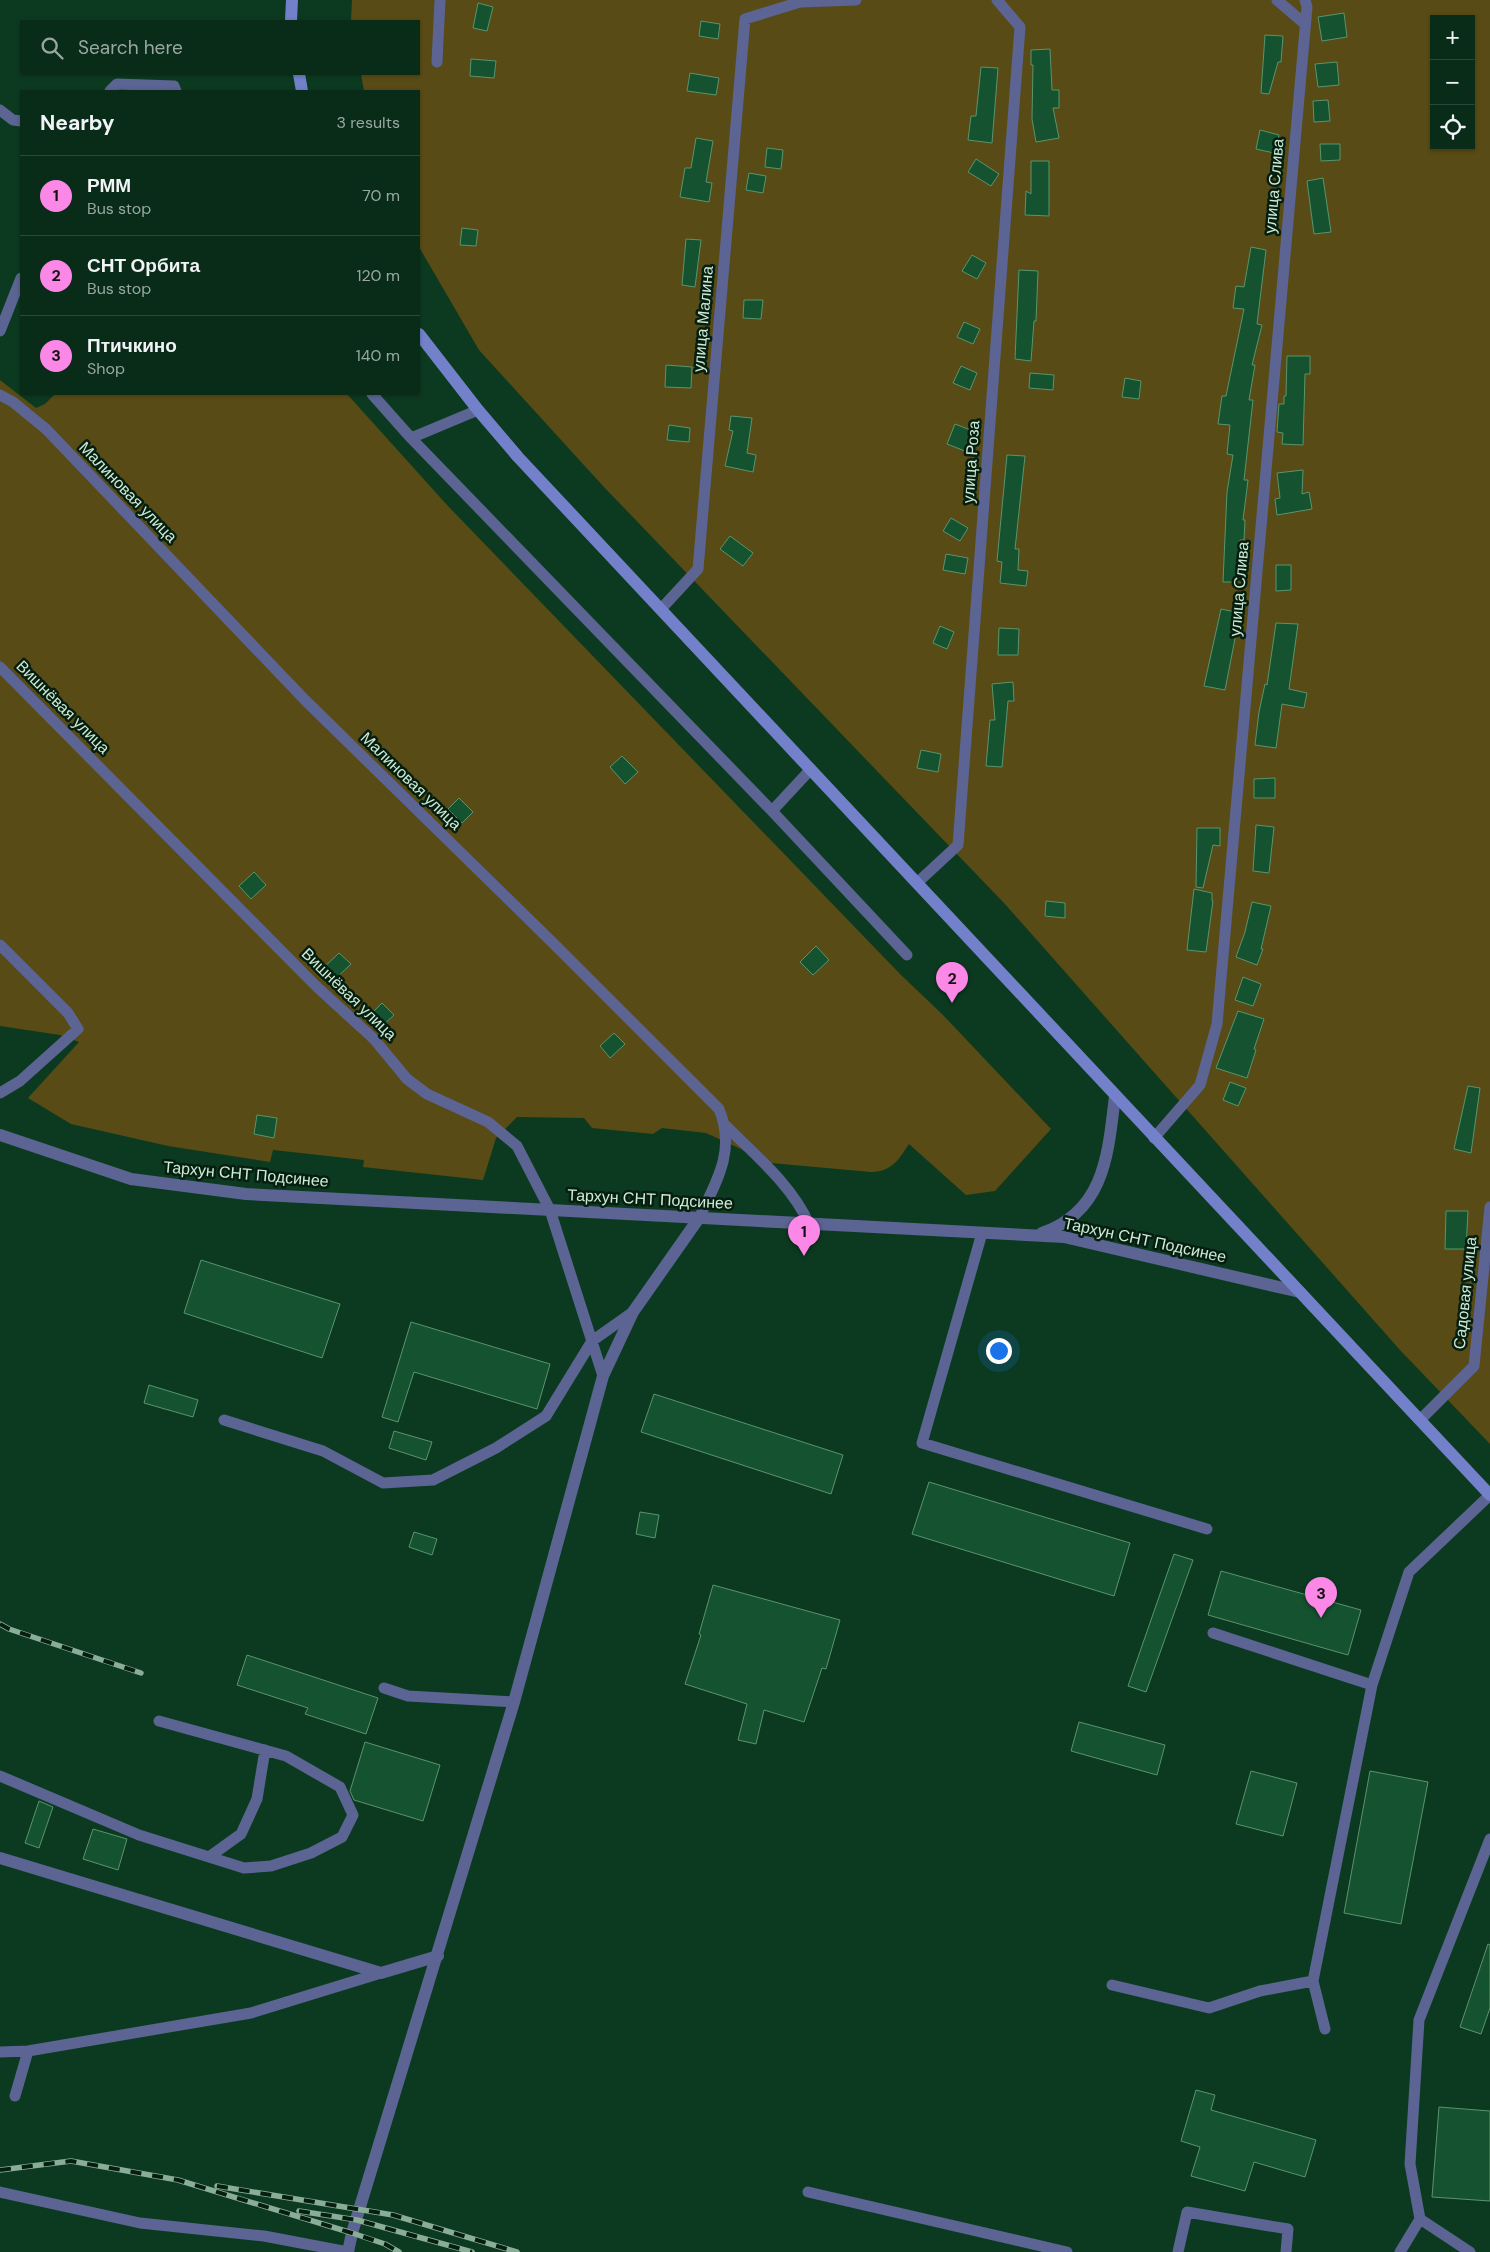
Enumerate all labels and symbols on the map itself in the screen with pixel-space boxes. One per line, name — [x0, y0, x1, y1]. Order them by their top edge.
street label: улица Слива — [1259, 138, 1289, 234]
street label: улица Малина — [688, 265, 718, 373]
street label: улица Роза — [958, 420, 984, 504]
street label: Малиновая улица — [74, 437, 182, 547]
street label: улица Слива — [1224, 541, 1254, 637]
street label: Вишнёвая улица — [12, 656, 114, 758]
street label: Малиновая улица — [356, 727, 466, 835]
street label: Вишнёвая улица — [297, 943, 401, 1045]
pin: 2 — [936, 962, 968, 1003]
street label: Тархун СНТ Подсинее — [162, 1156, 330, 1192]
street label: Тархун СНТ Подсинее — [567, 1184, 733, 1214]
street label: Тархун СНТ Подсинее — [1062, 1212, 1228, 1268]
pin: 1 — [788, 1215, 820, 1256]
street label: Садовая улица — [1449, 1236, 1481, 1350]
your location — [986, 1338, 1012, 1364]
pin: 3 — [1305, 1577, 1337, 1618]

